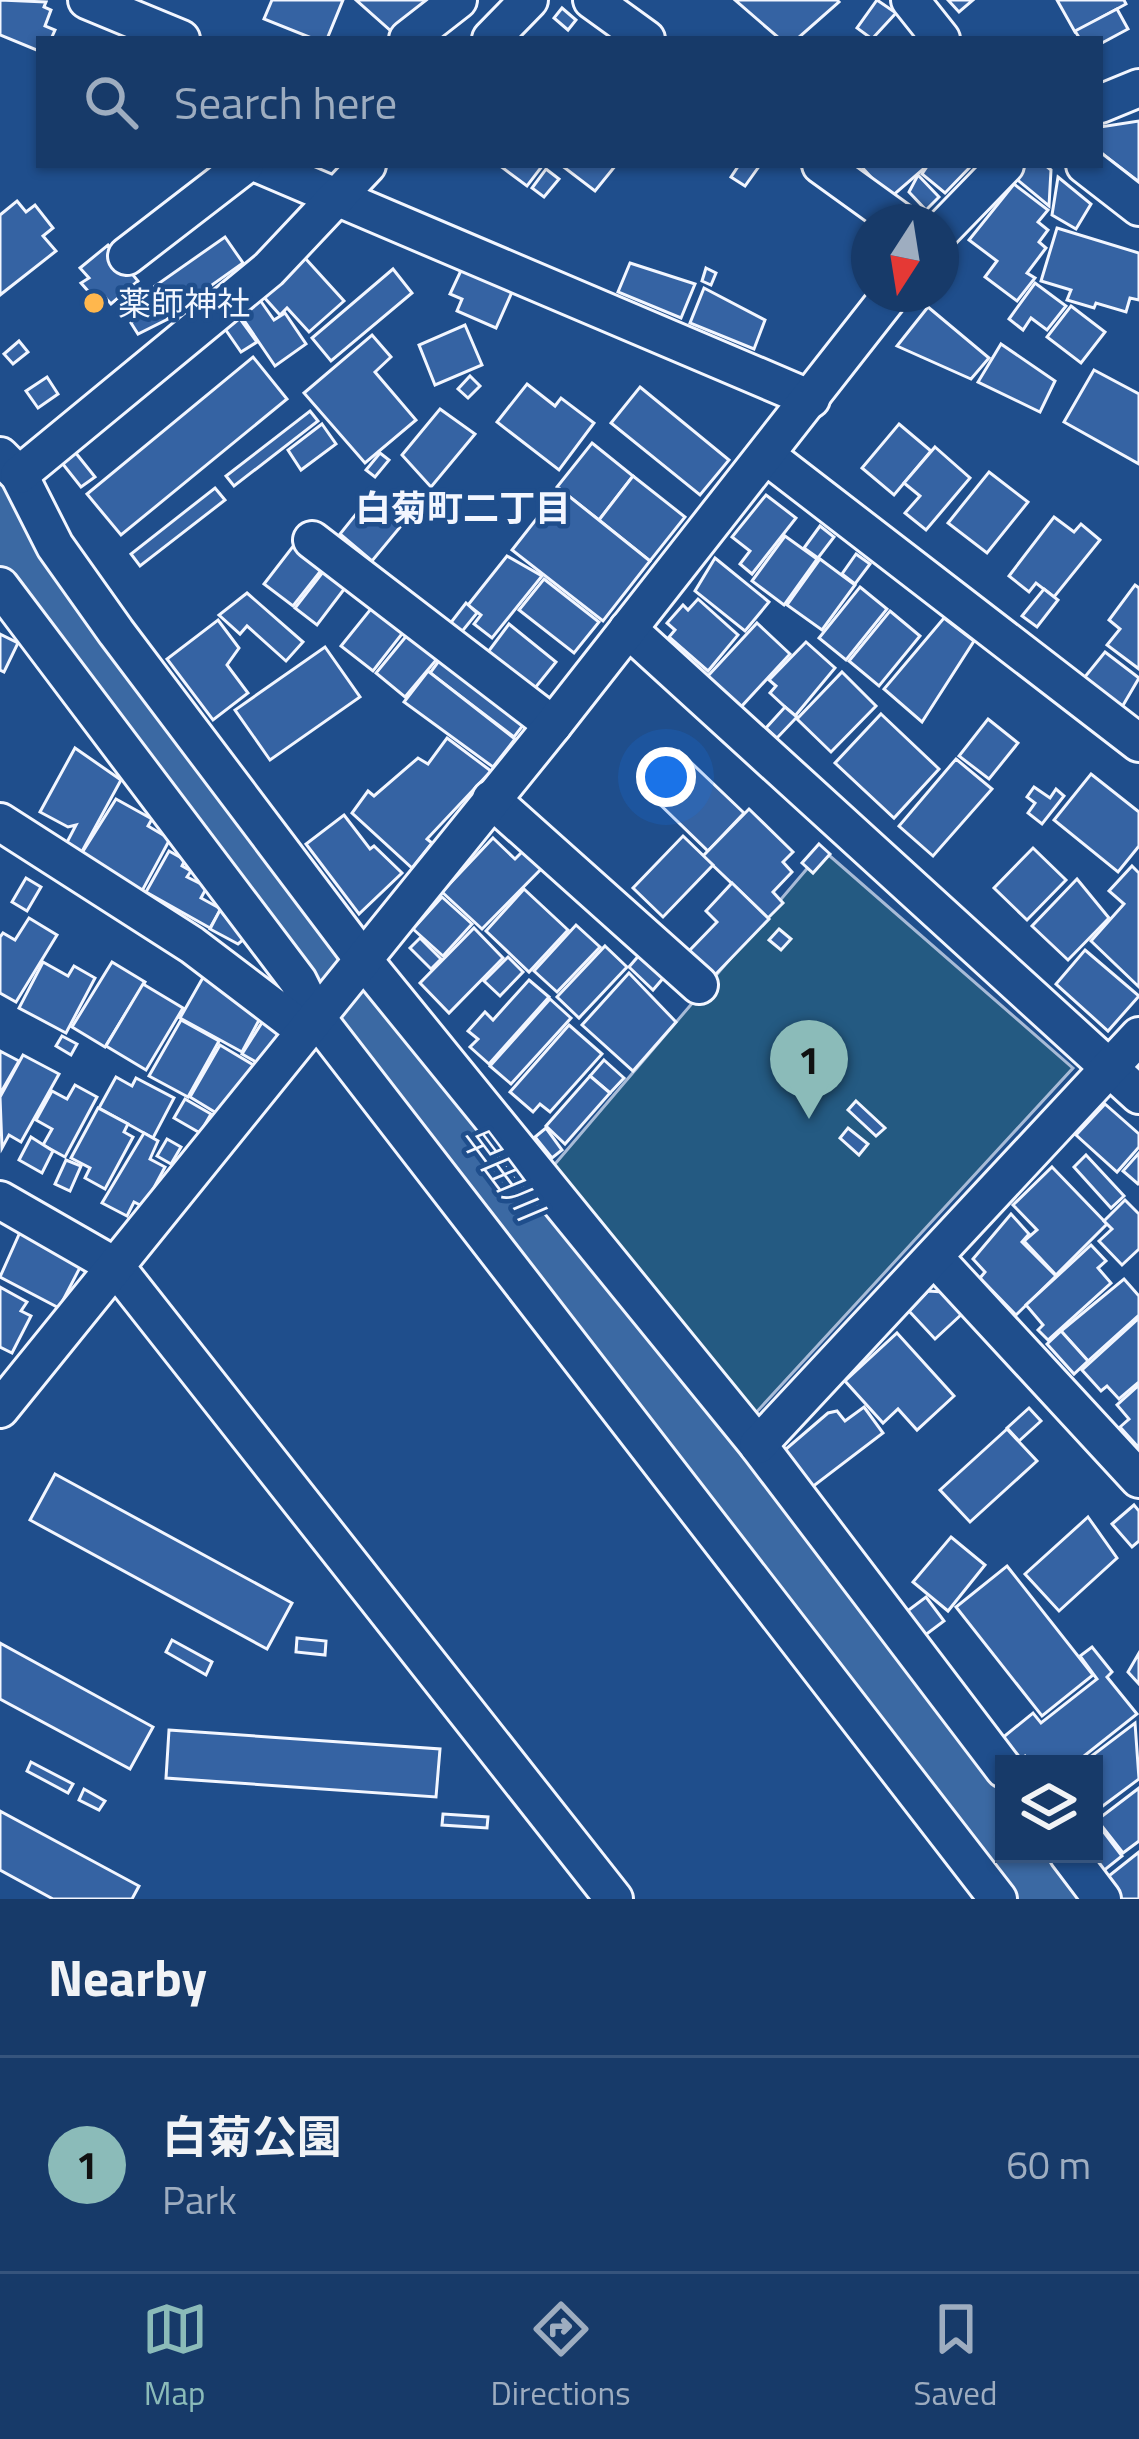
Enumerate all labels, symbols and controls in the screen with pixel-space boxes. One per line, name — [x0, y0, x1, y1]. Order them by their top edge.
search box — [36, 36, 1103, 168]
text: Search here — [174, 68, 397, 136]
icon: search — [78, 69, 144, 135]
north arrow — [851, 204, 959, 312]
place label: 薬師神社 — [118, 278, 250, 328]
marker: 薬師神社 — [81, 290, 107, 316]
district label: 白菊町二丁目 — [355, 480, 571, 535]
your location — [636, 747, 696, 807]
pin: 1 — [770, 1020, 848, 1119]
water label: 早田川 — [448, 1112, 559, 1235]
map controls — [995, 1755, 1103, 1863]
button: layers — [995, 1755, 1103, 1863]
text: Nearby — [48, 1938, 207, 2016]
text: 白菊公園 — [162, 2102, 342, 2170]
text: 1 — [76, 2135, 98, 2194]
text: 60 m — [1006, 2135, 1091, 2194]
text: Park — [162, 2170, 237, 2229]
tab: Map — [142, 2296, 208, 2418]
tab: Directions — [491, 2296, 631, 2418]
tab: Saved — [914, 2296, 997, 2418]

